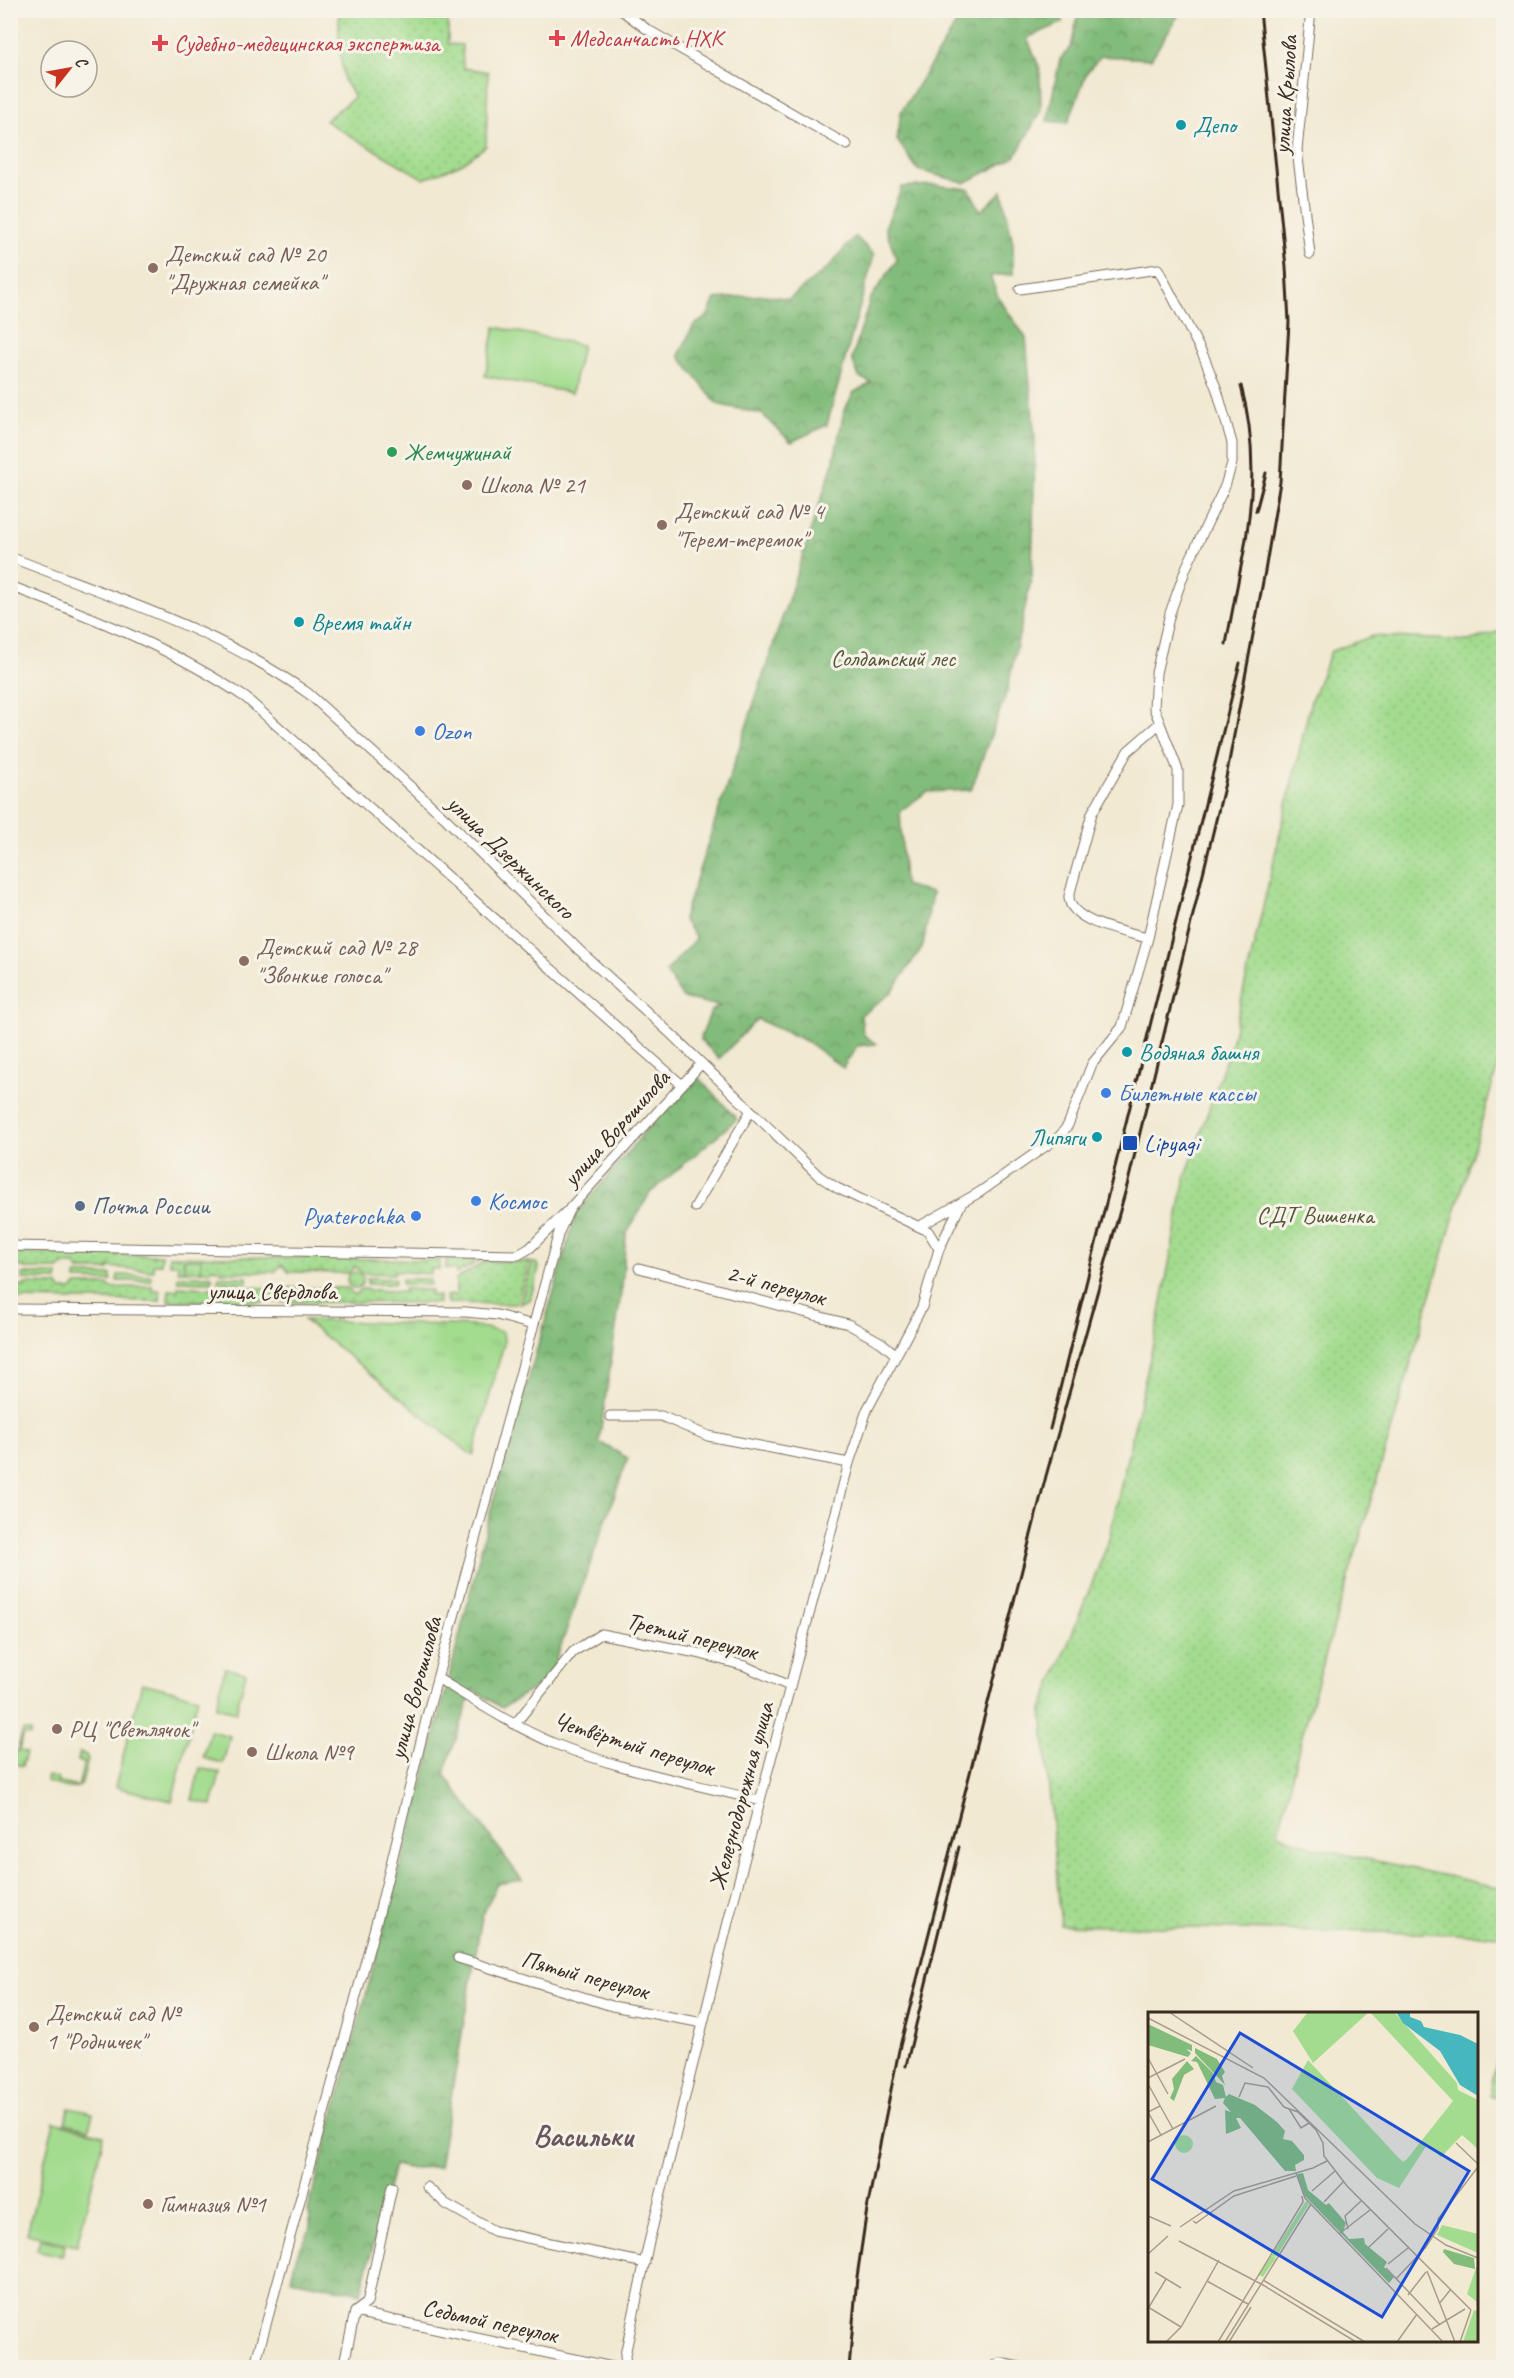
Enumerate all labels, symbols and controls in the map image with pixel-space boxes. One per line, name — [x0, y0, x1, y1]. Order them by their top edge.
place label: Медсанчасть НХК — [570, 23, 726, 53]
place label: Судебно-медецинская экспертиза — [174, 28, 441, 58]
marker: Медсанчасть НХК — [548, 29, 566, 47]
street label: улица Крылова — [1266, 33, 1304, 157]
marker: Судебно-медецинская экспертиза — [151, 34, 169, 52]
north arrow — [39, 39, 99, 99]
text: С — [70, 53, 93, 72]
place label: Депо — [1193, 110, 1239, 140]
marker: Депо — [1174, 118, 1188, 132]
place label: Детский сад № 20 "Дружная семейка" — [165, 239, 329, 297]
marker: Детский сад № 20 "Дружная семейка" — [146, 261, 160, 275]
place label: Жемчужинай — [404, 437, 513, 467]
marker: Жемчужинай — [385, 445, 399, 459]
place label: Школа № 21 — [479, 470, 586, 500]
marker: Школа № 21 — [460, 478, 474, 492]
place label: Детский сад № 4 "Терем-теремок" — [674, 496, 826, 554]
marker: Детский сад № 4 "Терем-теремок" — [655, 518, 669, 532]
place label: Время тайн — [311, 607, 413, 637]
marker: Время тайн — [292, 615, 306, 629]
park label: Солдатский лес — [831, 643, 957, 673]
place label: Ozon — [432, 716, 472, 746]
marker: Ozon — [413, 724, 427, 738]
street label: улица Дзержинского — [439, 787, 582, 927]
place label: Детский сад № 28 "Звонкие голоса" — [256, 932, 419, 990]
marker: Детский сад № 28 "Звонкие голоса" — [237, 954, 251, 968]
place label: Водяная башня — [1139, 1037, 1260, 1067]
marker: Водяная башня — [1120, 1045, 1134, 1059]
street label: улица Ворошилова — [555, 1063, 677, 1194]
place label: Билетные кассы — [1118, 1078, 1258, 1108]
marker: Билетные кассы — [1099, 1086, 1113, 1100]
place label: Липяги — [1030, 1122, 1087, 1152]
place label: Lipyagi — [1144, 1128, 1202, 1158]
marker: Липяги — [1090, 1130, 1104, 1144]
marker: Lipyagi — [1121, 1134, 1139, 1152]
place label: Космос — [488, 1186, 548, 1216]
place label: Почта России — [92, 1191, 211, 1221]
marker: Космос — [469, 1194, 483, 1208]
marker: Почта России — [73, 1199, 87, 1213]
park label: СДТ Вишенка — [1256, 1200, 1376, 1230]
place label: Pyaterochka — [303, 1201, 406, 1231]
marker: Pyaterochka — [409, 1209, 423, 1223]
street label: 2-й переулок — [723, 1257, 831, 1313]
street label: улица Свердлова — [206, 1276, 338, 1306]
street label: Третий переулок — [624, 1605, 763, 1667]
street label: улица Ворошилова — [381, 1612, 449, 1765]
street label: Железнодорожная улица — [702, 1697, 781, 1893]
street label: Четвёртый переулок — [550, 1705, 720, 1783]
place label: РЦ "Светлячок" — [69, 1714, 199, 1744]
marker: РЦ "Светлячок" — [50, 1722, 64, 1736]
place label: Школа №9 — [264, 1737, 356, 1767]
marker: Школа №9 — [245, 1745, 259, 1759]
street label: Пятый переулок — [518, 1944, 654, 2007]
place label: Детский сад № 1 "Родничек" — [46, 1998, 182, 2056]
inset map — [1148, 2012, 1478, 2342]
marker: Детский сад № 1 "Родничек" — [27, 2020, 41, 2034]
district label: Васильки — [533, 2117, 635, 2155]
place label: Гимназия №1 — [160, 2189, 267, 2219]
marker: Гимназия №1 — [141, 2197, 155, 2211]
street label: Седьмой переулок — [420, 2292, 562, 2350]

